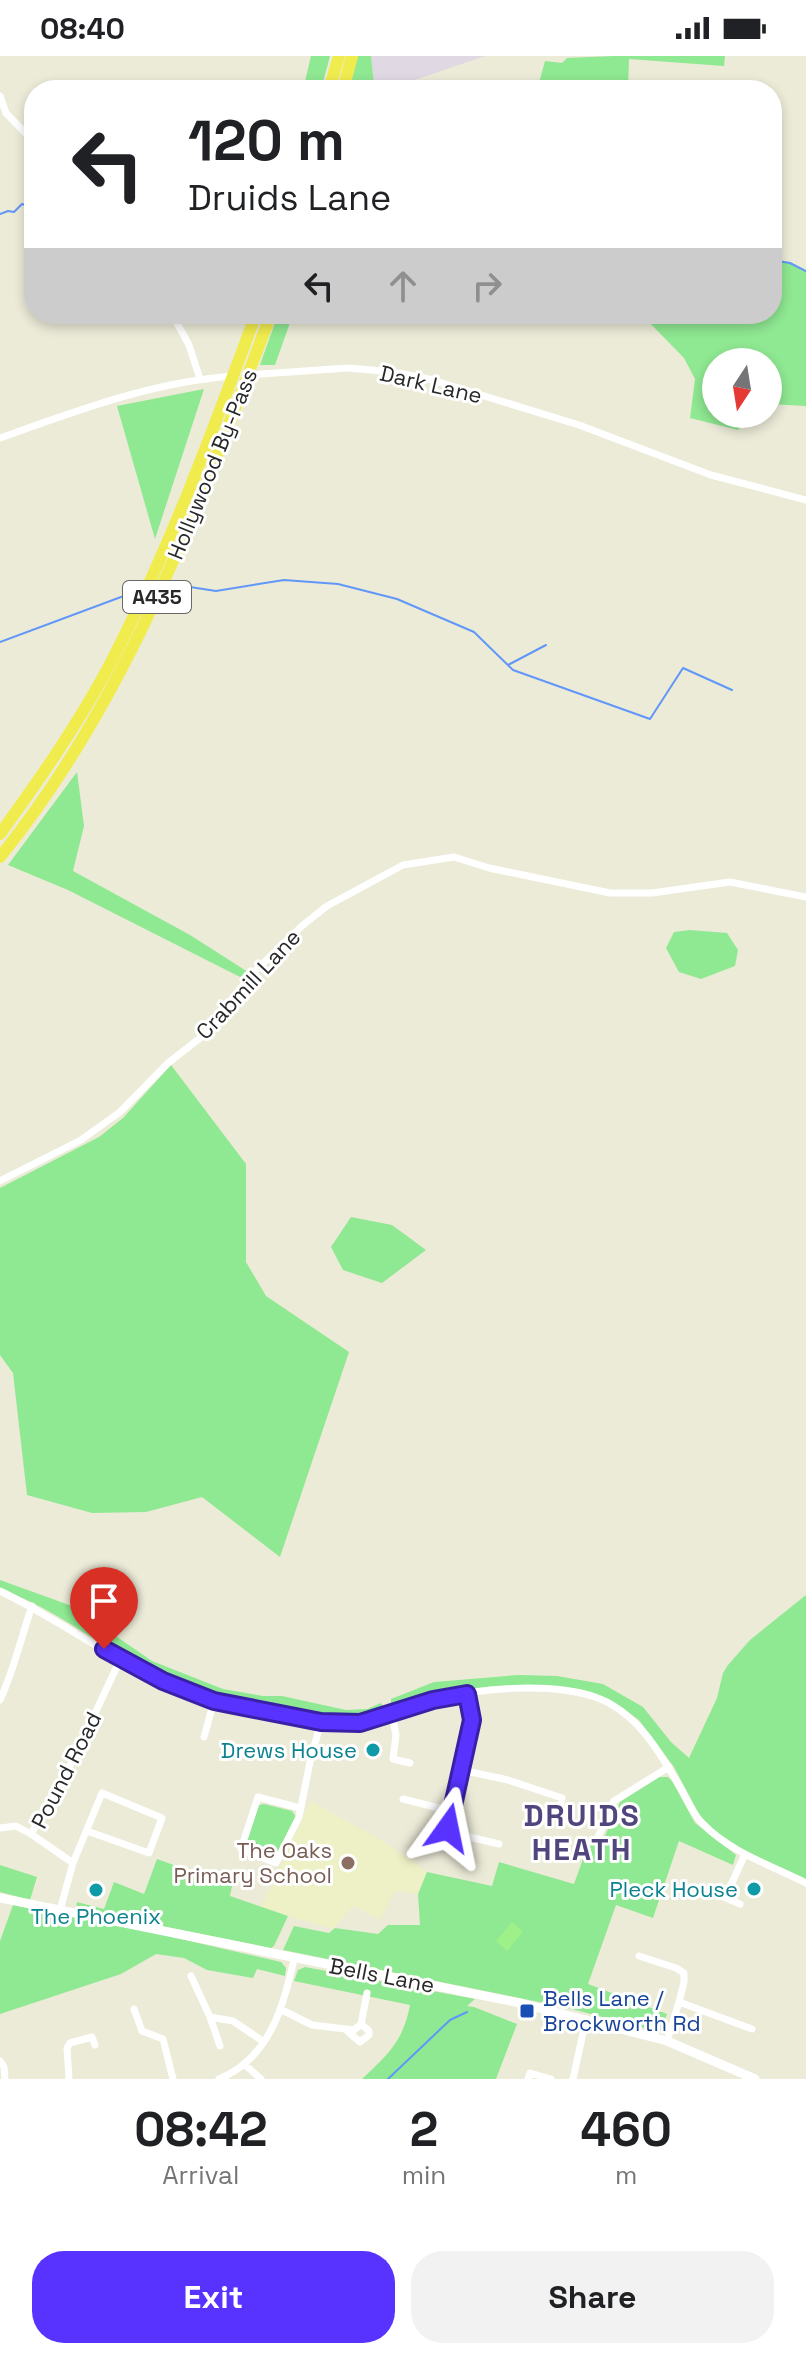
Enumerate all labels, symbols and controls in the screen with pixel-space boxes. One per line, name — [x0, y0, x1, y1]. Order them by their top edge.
text: 08:40 — [40, 9, 125, 48]
text: 120 m — [188, 105, 345, 176]
icon: left — [56, 112, 160, 216]
text: Druids Lane — [188, 175, 391, 221]
icon: left — [297, 264, 341, 308]
icon: ahead — [381, 264, 425, 308]
icon: right — [465, 264, 509, 308]
north arrow — [702, 348, 782, 428]
map controls — [702, 348, 782, 428]
street label: Dark Lane — [377, 359, 485, 409]
street label: Hollywood By-Pass — [161, 364, 263, 564]
road number: A435 — [123, 581, 191, 613]
street label: Crabmill Lane — [190, 923, 306, 1045]
pin — [70, 1567, 138, 1649]
icon: arrive — [82, 1579, 126, 1623]
street label: Pound Road — [25, 1707, 107, 1833]
place label: Drews House — [221, 1736, 357, 1764]
marker: Drews House — [364, 1741, 382, 1759]
position arrow — [406, 1786, 490, 1870]
district label: DRUIDS HEATH — [523, 1796, 641, 1869]
place label: The Oaks Primary School — [173, 1836, 332, 1889]
marker: The Oaks Primary School — [339, 1854, 357, 1872]
place label: Pleck House — [610, 1875, 738, 1903]
marker: Pleck House — [745, 1880, 763, 1898]
marker: The Phoenix — [87, 1881, 105, 1899]
place label: The Phoenix — [31, 1902, 161, 1930]
street label: Bells Lane — [327, 1951, 437, 1999]
place label: Bells Lane / Brockworth Rd — [543, 1984, 701, 2037]
marker: Bells Lane / Brockworth Rd — [518, 2002, 536, 2020]
text: 08:42 — [134, 2099, 267, 2160]
text: 2 — [410, 2099, 438, 2160]
text: 460 — [580, 2099, 672, 2160]
text: Arrival — [162, 2158, 239, 2192]
text: min — [402, 2158, 446, 2192]
text: m — [615, 2158, 637, 2192]
button: Exit — [32, 2251, 395, 2343]
button: Share — [411, 2251, 774, 2343]

